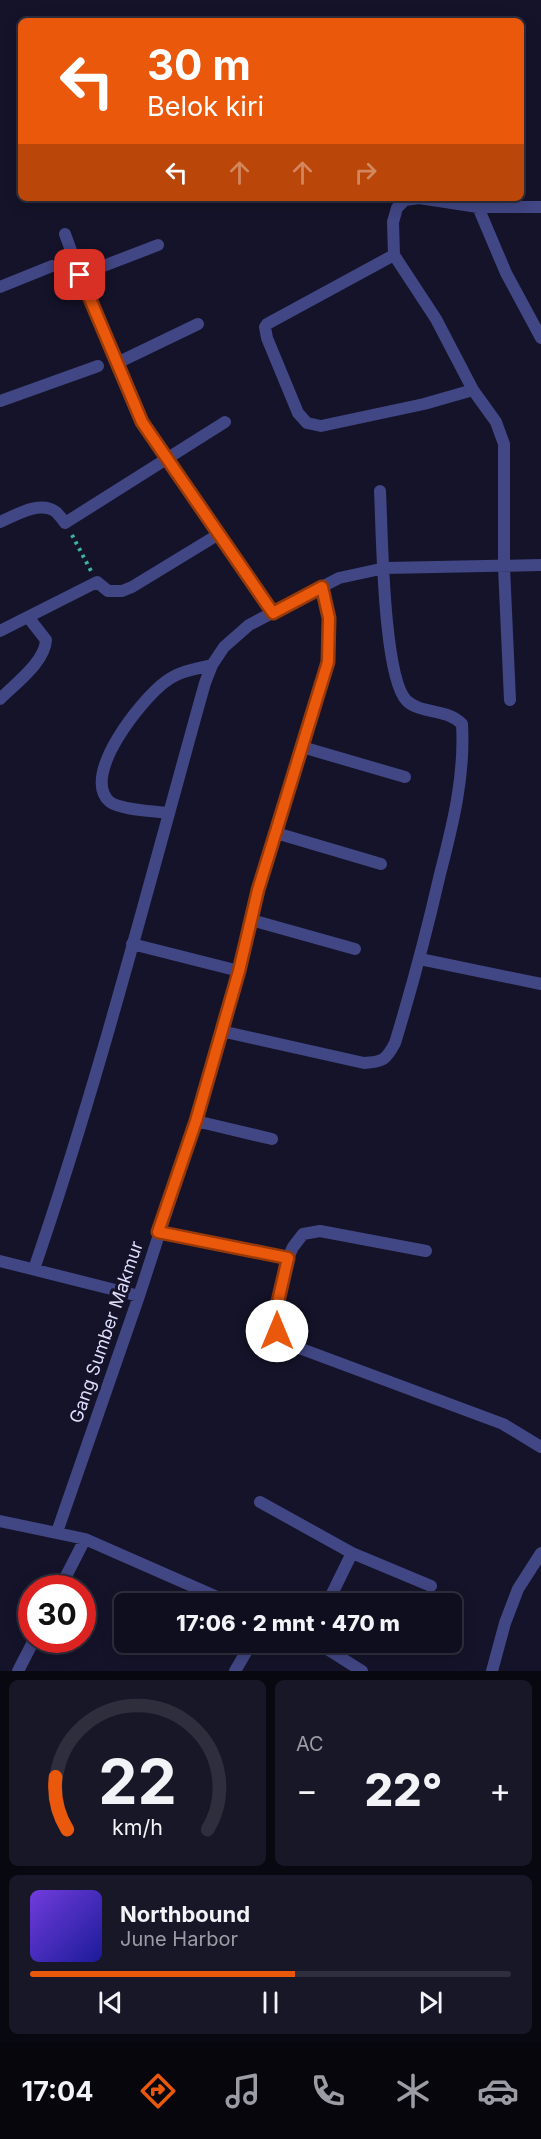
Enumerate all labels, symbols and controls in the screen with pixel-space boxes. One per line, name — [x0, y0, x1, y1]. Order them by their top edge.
text: 30 m — [147, 39, 251, 90]
icon: left — [48, 42, 126, 120]
text: Belok kiri — [147, 90, 264, 123]
icon: left — [160, 156, 193, 189]
icon: ahead — [223, 156, 256, 189]
icon: ahead — [286, 156, 319, 189]
icon: right — [349, 156, 382, 189]
pin — [54, 249, 105, 300]
icon: arrive — [63, 258, 96, 291]
street label: Gang Sumber Makmur — [65, 1238, 147, 1426]
position arrow — [245, 1299, 309, 1363]
speed limit sign: 30 — [18, 1575, 96, 1653]
text: 17:06 · 2 mnt · 470 m — [176, 1610, 400, 1636]
text: AC — [296, 1732, 324, 1756]
text: 22 — [98, 1744, 177, 1819]
text: 22° — [364, 1762, 443, 1817]
text: − — [296, 1770, 318, 1810]
text: + — [489, 1770, 511, 1810]
text: km/h — [112, 1814, 163, 1840]
text: Northbound — [120, 1901, 250, 1927]
text: June Harbor — [120, 1927, 238, 1951]
icon: previous — [94, 1986, 127, 2019]
icon: pause — [254, 1986, 287, 2019]
icon: next — [414, 1986, 447, 2019]
icon: directions — [137, 2070, 179, 2112]
icon: music — [222, 2070, 264, 2112]
icon: phone — [307, 2070, 349, 2112]
icon: climate — [392, 2070, 434, 2112]
icon: car — [477, 2070, 519, 2112]
text: 17:04 — [22, 2075, 94, 2108]

